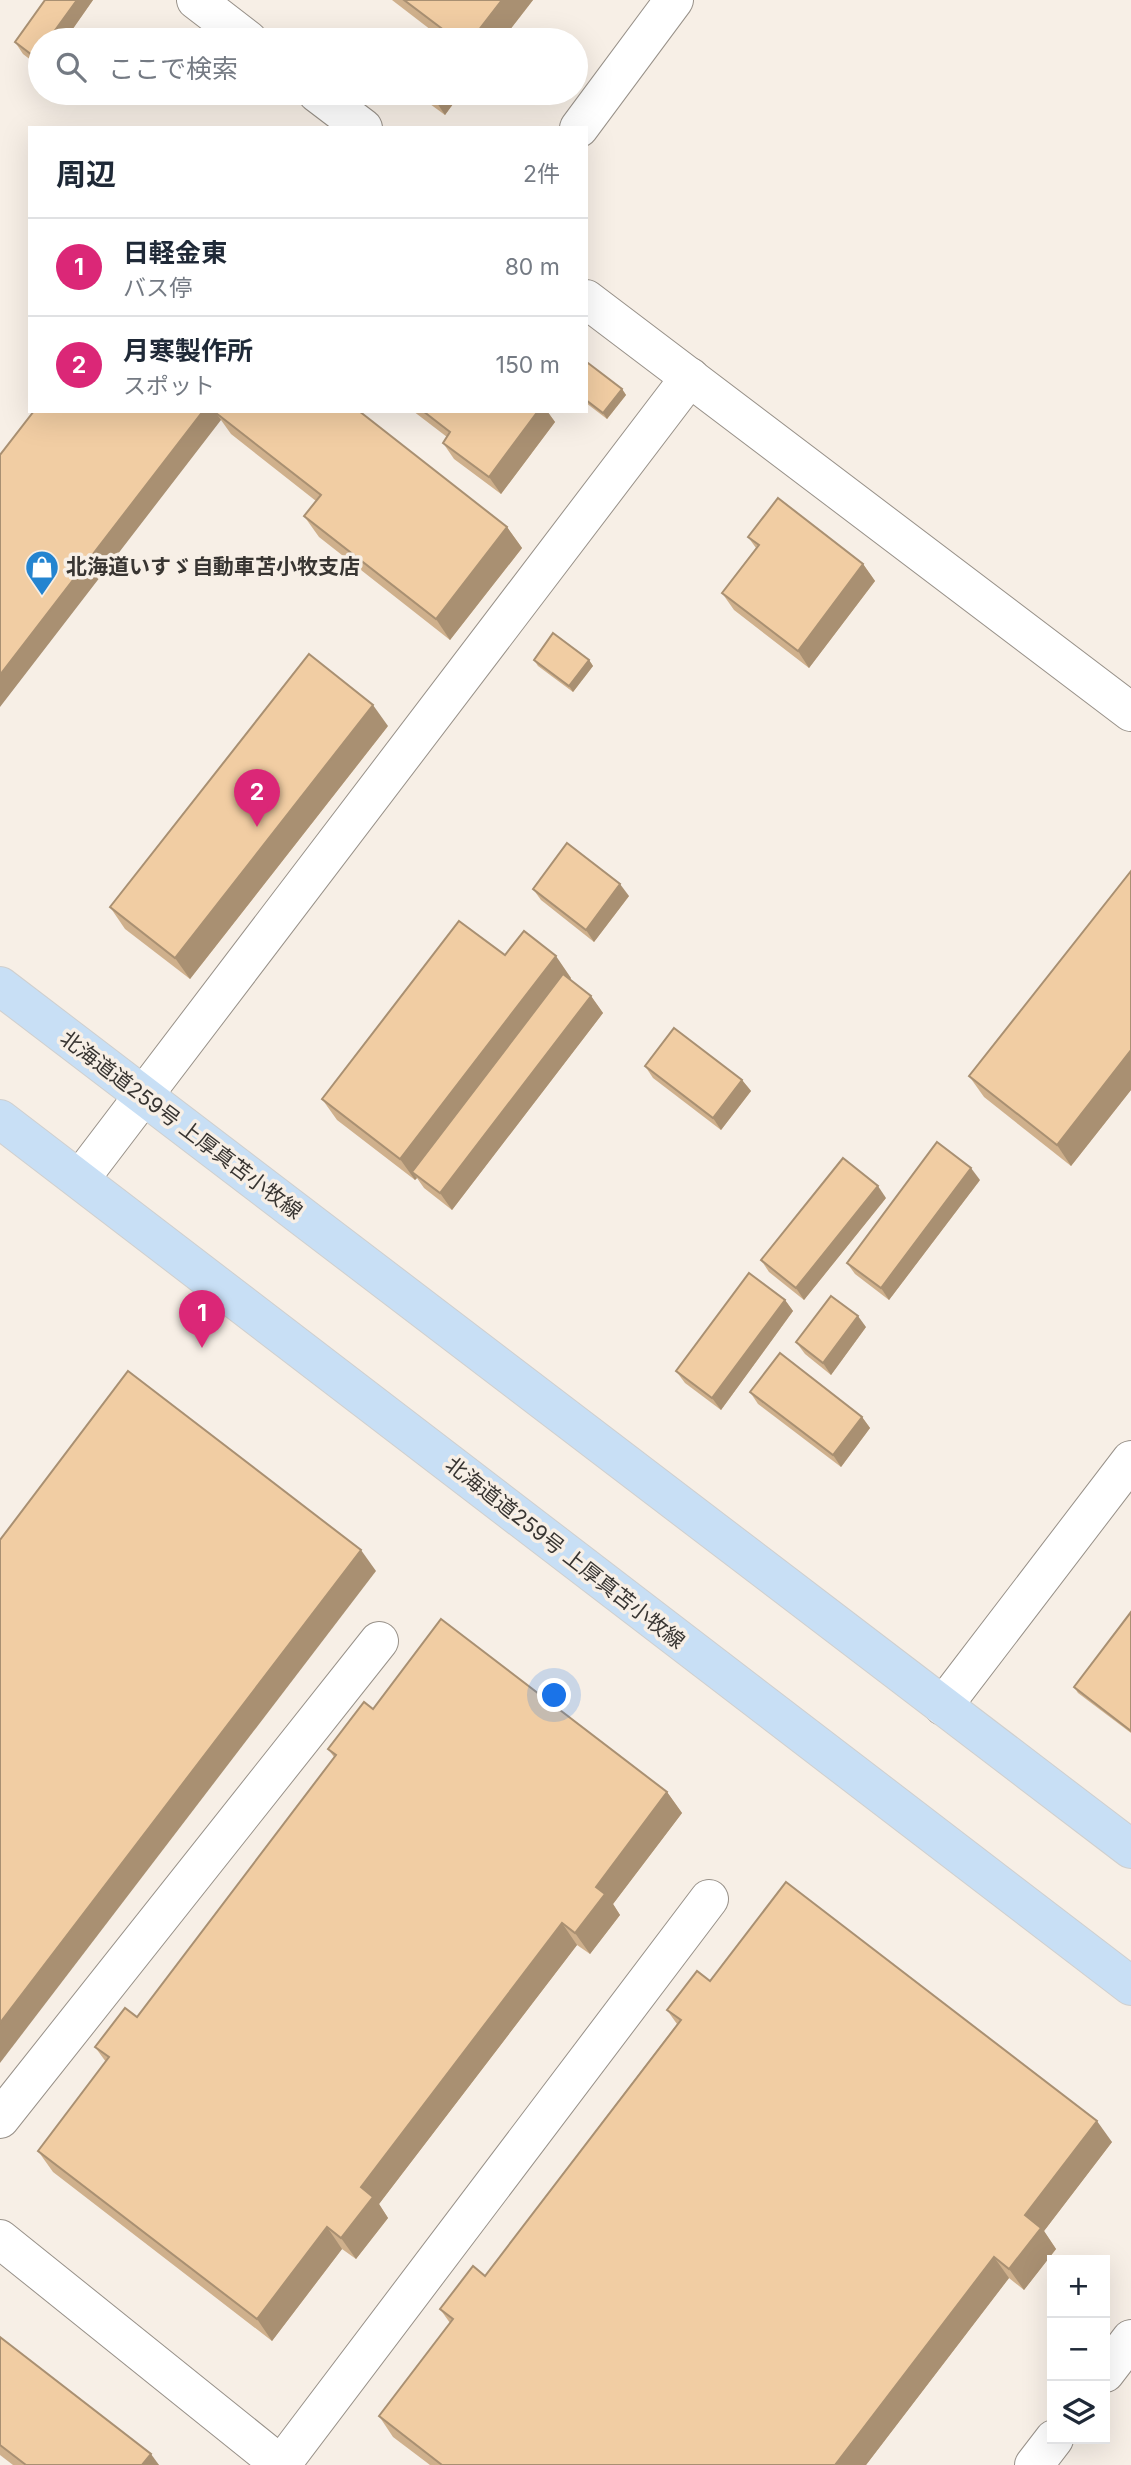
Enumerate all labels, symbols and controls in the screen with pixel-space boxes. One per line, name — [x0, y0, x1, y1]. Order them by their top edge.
search box — [28, 28, 588, 105]
icon: search — [52, 48, 90, 86]
text: ここで検索 — [108, 53, 238, 84]
text: 周辺 — [56, 156, 116, 192]
text: 2件 — [523, 160, 560, 188]
text: 日軽金東 — [123, 237, 227, 268]
text: 1 — [74, 253, 84, 281]
text: 80 m — [505, 253, 560, 281]
text: バス停 — [123, 274, 192, 302]
text: 月寒製作所 — [123, 335, 253, 366]
text: 2 — [72, 351, 86, 379]
text: 150 m — [496, 351, 560, 379]
text: スポット — [123, 372, 215, 400]
shop icon: 北海道いすゞ自動車苫小牧支店 — [23, 548, 61, 597]
place label: 北海道いすゞ自動車苫小牧支店 — [66, 554, 360, 579]
pin: 2 — [234, 769, 280, 827]
street label: 北海道道259号 上厚真苫小牧線 — [55, 1025, 307, 1224]
pin: 1 — [179, 1290, 225, 1348]
street label: 北海道道259号 上厚真苫小牧線 — [441, 1451, 690, 1654]
your location — [537, 1678, 571, 1712]
map controls — [1047, 2255, 1110, 2444]
button: + — [1047, 2255, 1110, 2318]
button: − — [1047, 2318, 1110, 2381]
button: layers — [1047, 2381, 1110, 2444]

